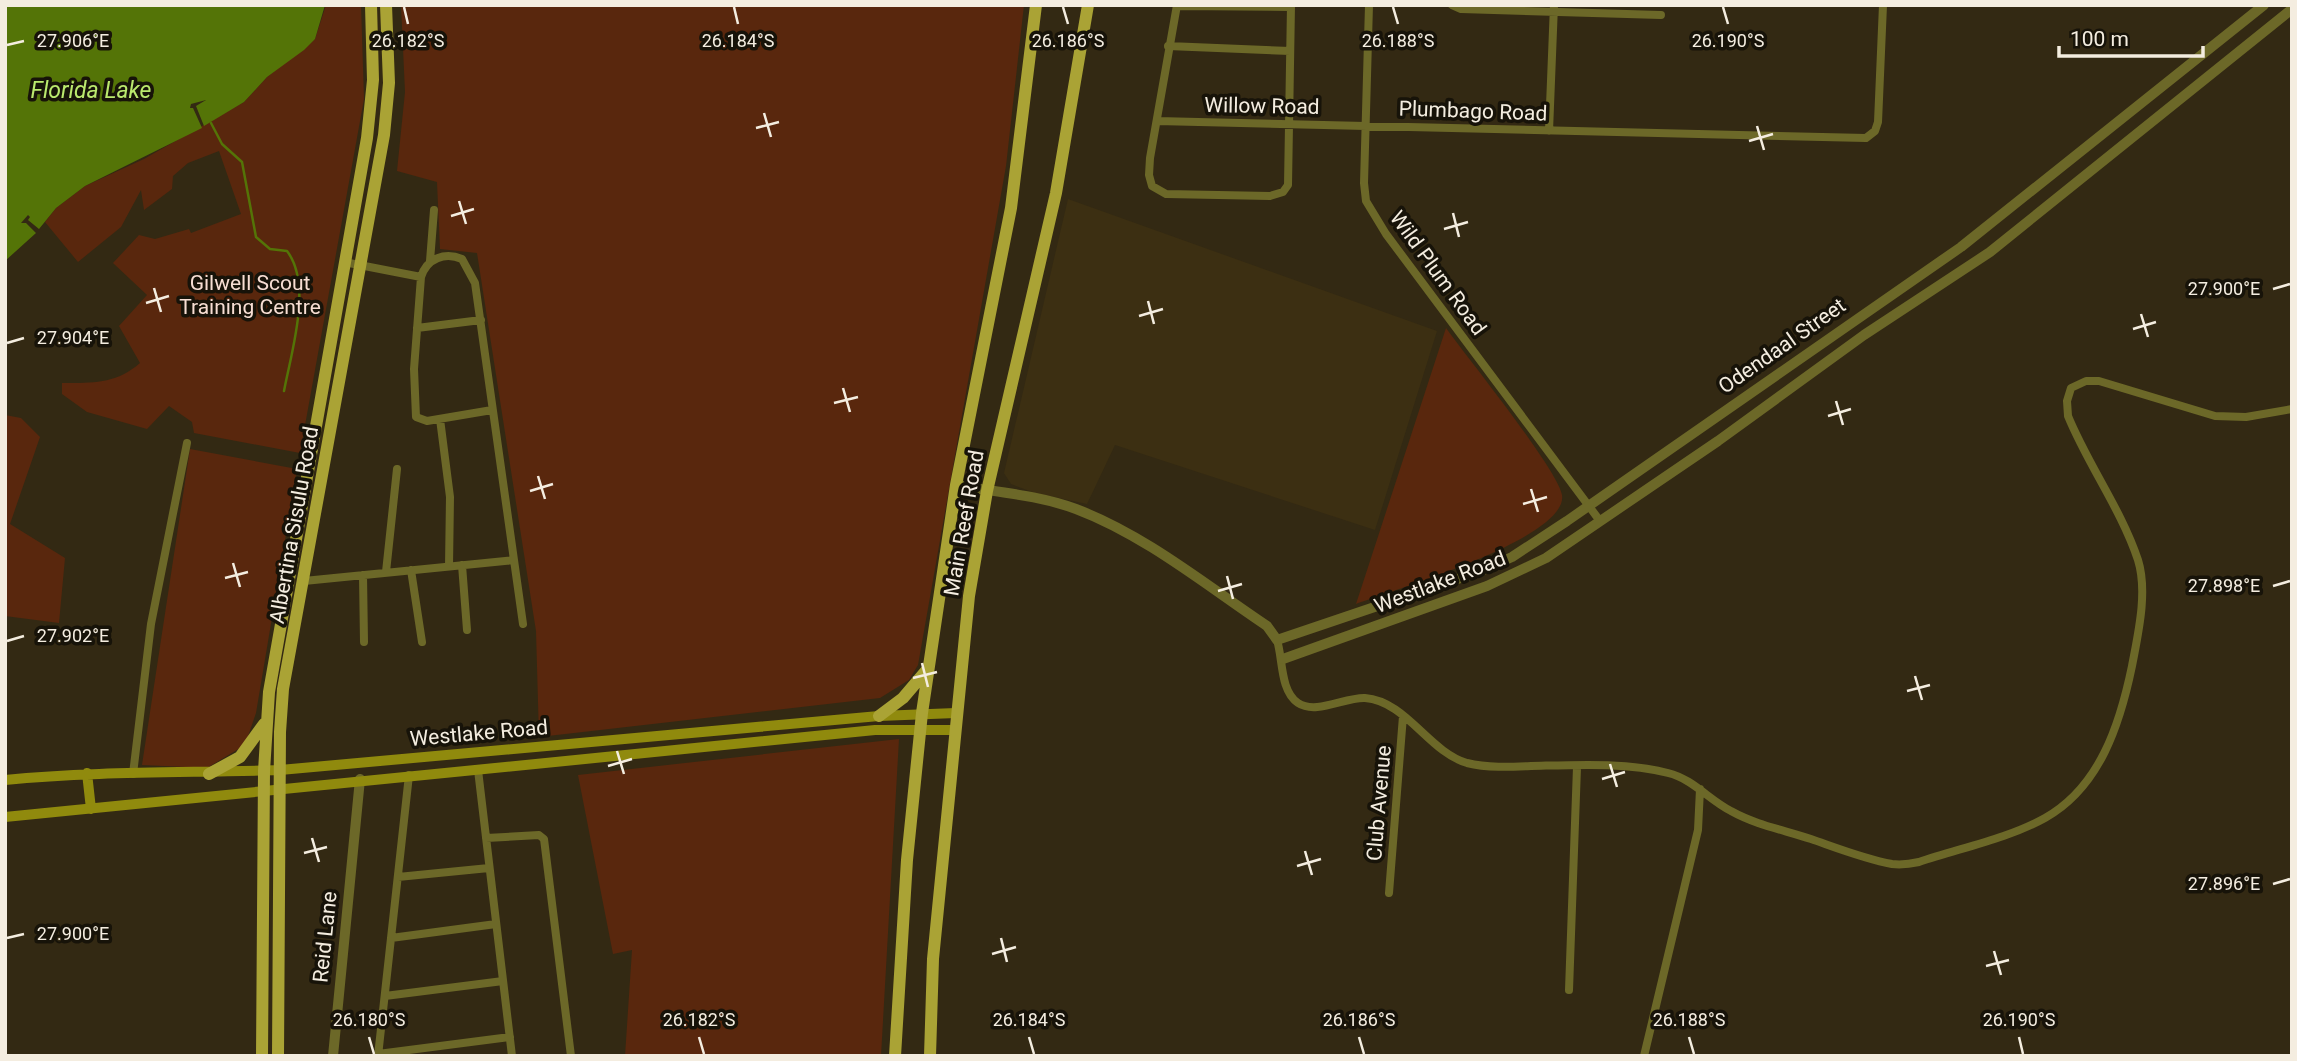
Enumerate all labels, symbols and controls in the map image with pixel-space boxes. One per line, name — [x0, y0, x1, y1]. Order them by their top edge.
scale bar — [2059, 14, 2202, 58]
text: 100 m — [2070, 27, 2129, 51]
text: 27.906°E — [37, 30, 109, 51]
text: 26.182°S — [372, 30, 445, 51]
text: 26.184°S — [702, 30, 775, 51]
text: 26.186°S — [1032, 30, 1105, 51]
text: 26.188°S — [1362, 30, 1435, 51]
text: 26.190°S — [1692, 30, 1765, 51]
water label: Florida Lake — [31, 77, 152, 104]
street label: Willow Road — [1204, 93, 1320, 119]
street label: Plumbago Road — [1398, 96, 1548, 126]
street label: Wild Plum Road — [1385, 206, 1491, 340]
park label: Gilwell Scout Training Centre — [179, 271, 321, 319]
text: 27.900°E — [2188, 278, 2260, 299]
street label: Odendaal Street — [1714, 293, 1850, 399]
text: 27.904°E — [37, 327, 109, 348]
street label: Albertina Sisulu Road — [265, 425, 323, 625]
street label: Main Reef Road — [939, 448, 989, 598]
street label: Westlake Road — [1371, 546, 1509, 618]
text: 27.898°E — [2188, 575, 2260, 596]
text: 27.902°E — [37, 625, 109, 646]
street label: Westlake Road — [409, 715, 549, 751]
street label: Club Avenue — [1362, 744, 1396, 862]
text: 27.896°E — [2188, 873, 2260, 894]
street label: Reid Lane — [308, 890, 342, 984]
text: 27.900°E — [37, 923, 109, 944]
text: 26.180°S — [333, 1009, 406, 1030]
text: 26.182°S — [663, 1009, 736, 1030]
text: 26.184°S — [993, 1009, 1066, 1030]
text: 26.186°S — [1323, 1009, 1396, 1030]
text: 26.188°S — [1653, 1009, 1726, 1030]
text: 26.190°S — [1983, 1009, 2056, 1030]

